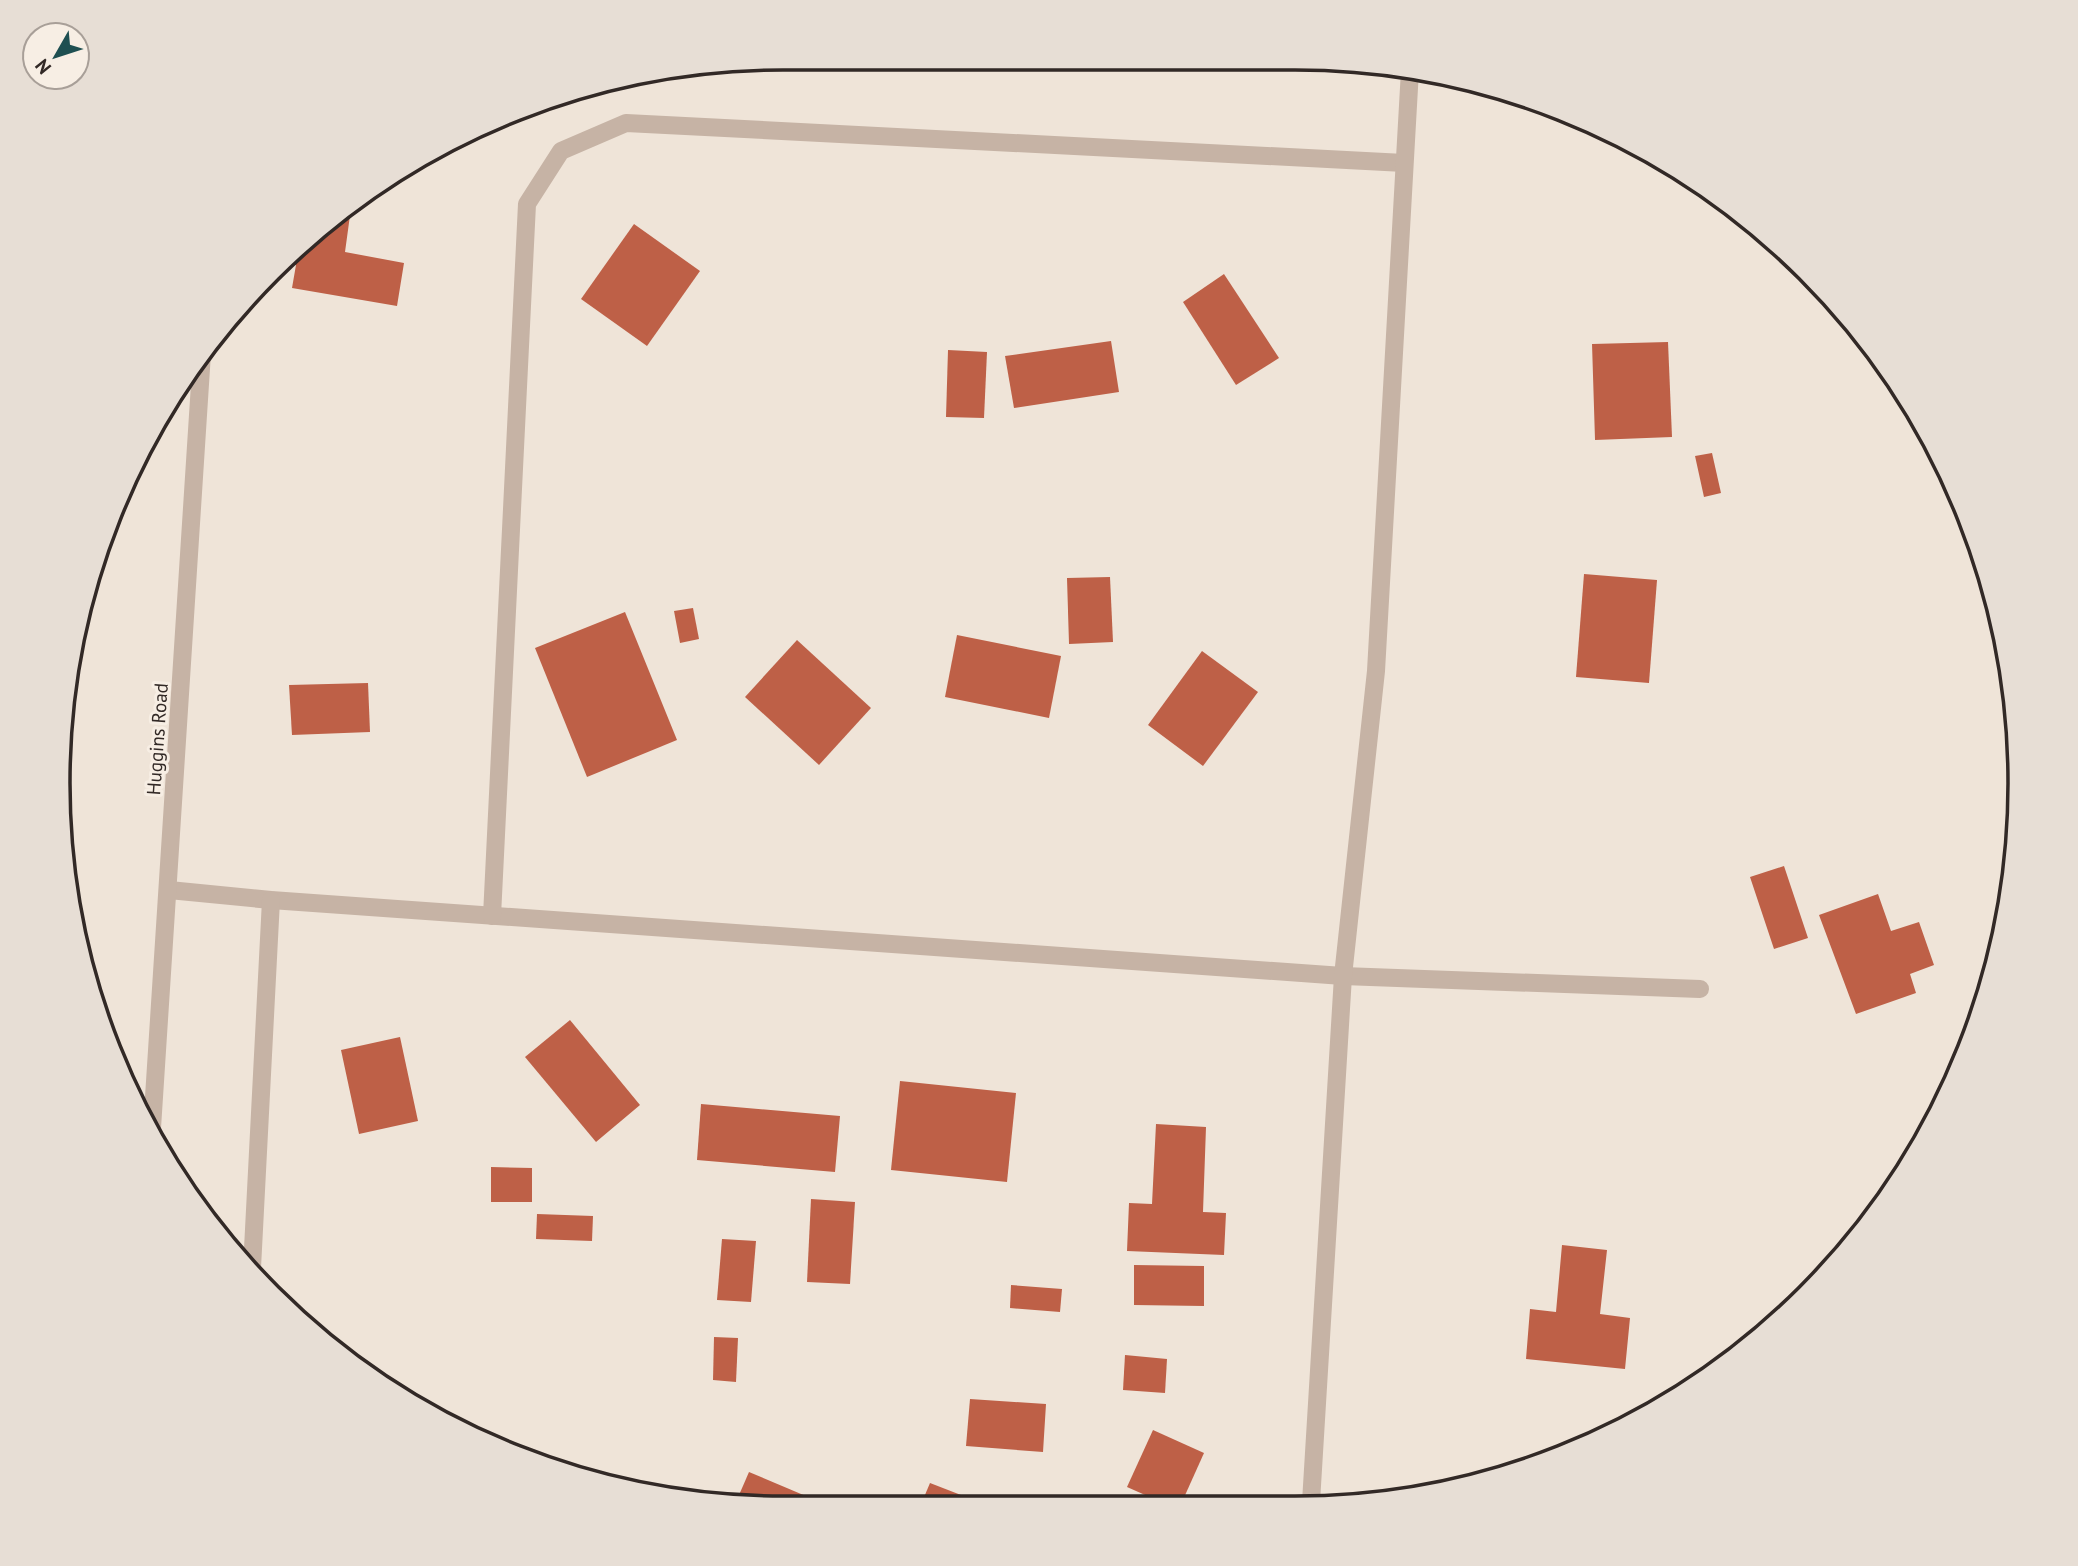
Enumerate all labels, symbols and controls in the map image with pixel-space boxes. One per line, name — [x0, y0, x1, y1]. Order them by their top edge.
north arrow — [21, 21, 91, 91]
text: N — [30, 54, 56, 79]
street label: Huggins Road — [141, 682, 173, 796]

